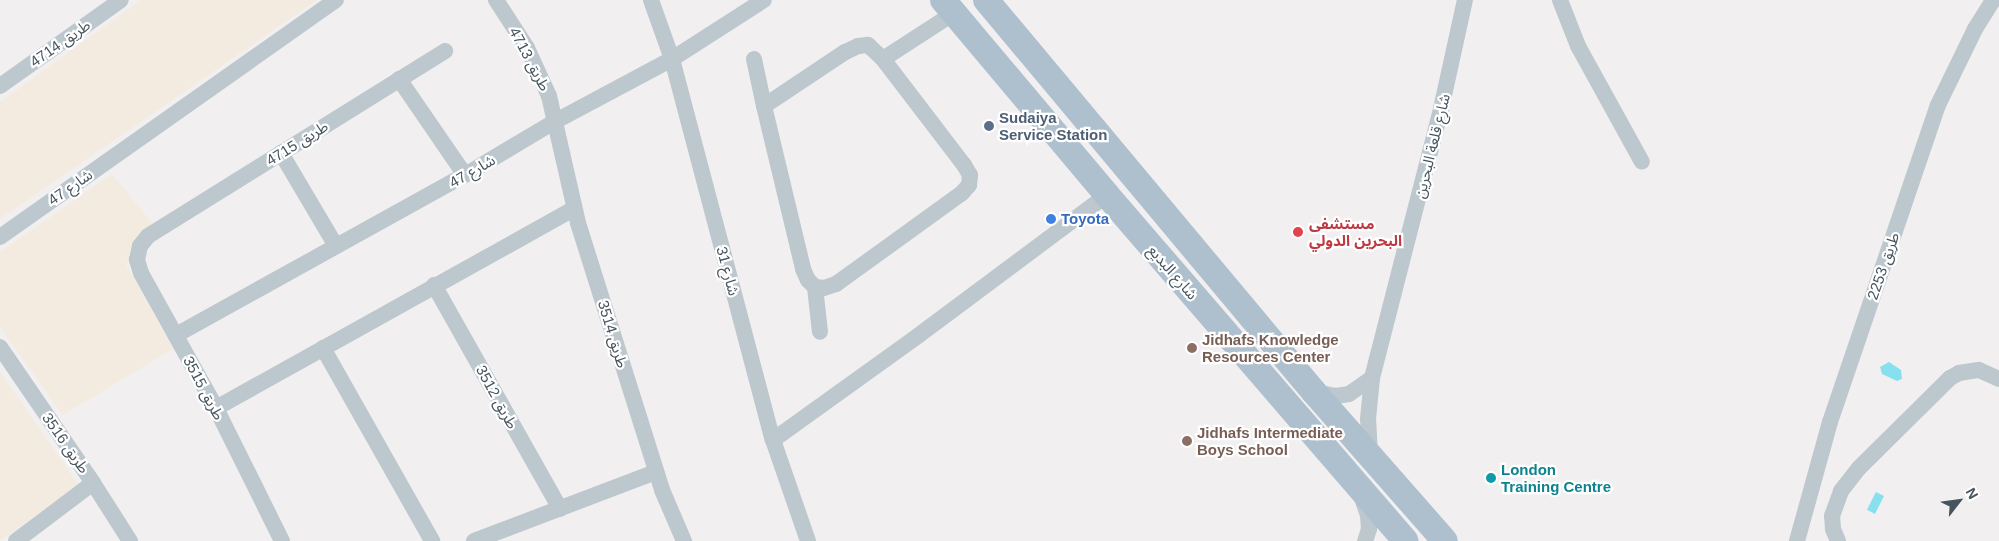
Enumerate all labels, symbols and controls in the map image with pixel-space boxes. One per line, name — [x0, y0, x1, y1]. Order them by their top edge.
street label: طريق 4714 — [26, 16, 94, 70]
street label: طريق 4713 — [506, 24, 554, 94]
street label: شارع قلعة البحرين — [1410, 92, 1454, 200]
place label: Sudaiya Service Station — [999, 108, 1107, 143]
street label: طريق 4715 — [263, 117, 331, 169]
marker: Sudaiya Service Station — [983, 120, 995, 132]
street label: شارع 47 — [446, 151, 498, 191]
street label: شارع 47 — [44, 165, 96, 209]
place label: Toyota — [1061, 210, 1109, 228]
marker: Toyota — [1045, 213, 1057, 225]
place label: مستشفى البحرين الدولي — [1309, 214, 1402, 249]
marker: مستشفى البحرين الدولي — [1291, 225, 1305, 239]
street label: طريق 2253 — [1863, 230, 1903, 302]
street label: شارع البديع — [1144, 241, 1202, 303]
street label: شارع 31 — [713, 244, 743, 298]
street label: طريق 3514 — [594, 298, 632, 370]
place label: Jidhafs Knowledge Resources Center — [1202, 330, 1339, 365]
marker: Jidhafs Knowledge Resources Center — [1186, 342, 1198, 354]
street label: طريق 3515 — [180, 353, 228, 423]
street label: طريق 3512 — [472, 362, 522, 432]
street label: طريق 3516 — [39, 409, 93, 477]
place label: Jidhafs Intermediate Boys School — [1197, 423, 1343, 458]
marker: Jidhafs Intermediate Boys School — [1181, 435, 1193, 447]
place label: London Training Centre — [1501, 460, 1611, 495]
marker: London Training Centre — [1485, 472, 1497, 484]
north arrow — [1934, 476, 1984, 526]
text: N — [1963, 485, 1981, 502]

